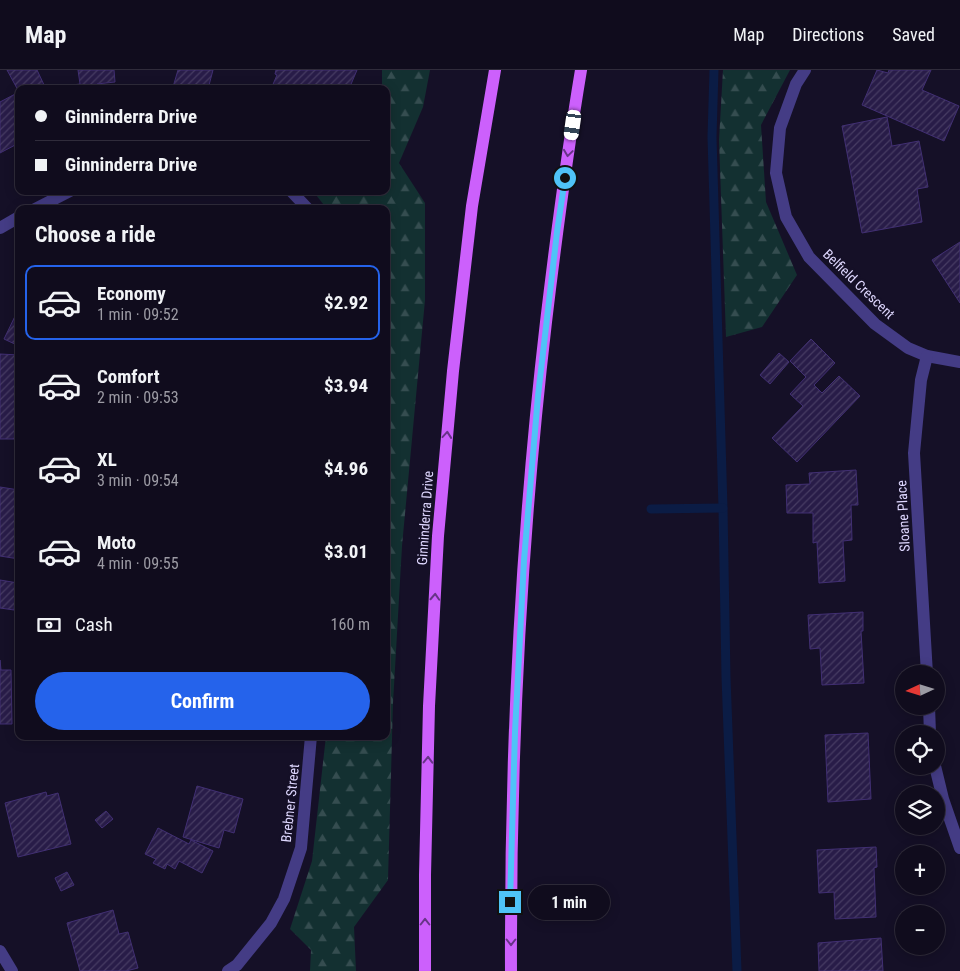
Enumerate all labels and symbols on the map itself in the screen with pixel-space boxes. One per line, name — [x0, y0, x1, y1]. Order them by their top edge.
car — [563, 109, 582, 141]
one-way arrow — [564, 148, 574, 157]
route start — [554, 167, 576, 189]
street label: Belfield Crescent — [820, 246, 898, 322]
one-way arrow — [441, 431, 452, 439]
street label: Ginninderra Drive — [414, 470, 436, 566]
street label: Sloane Place — [893, 479, 913, 552]
one-way arrow — [429, 593, 440, 601]
north arrow — [895, 665, 945, 715]
one-way arrow — [422, 756, 433, 764]
street label: Brebner Street — [278, 763, 302, 843]
callout: 1 min — [528, 884, 610, 920]
route end — [499, 891, 521, 913]
one-way arrow — [420, 918, 430, 926]
one-way arrow — [506, 939, 516, 947]

